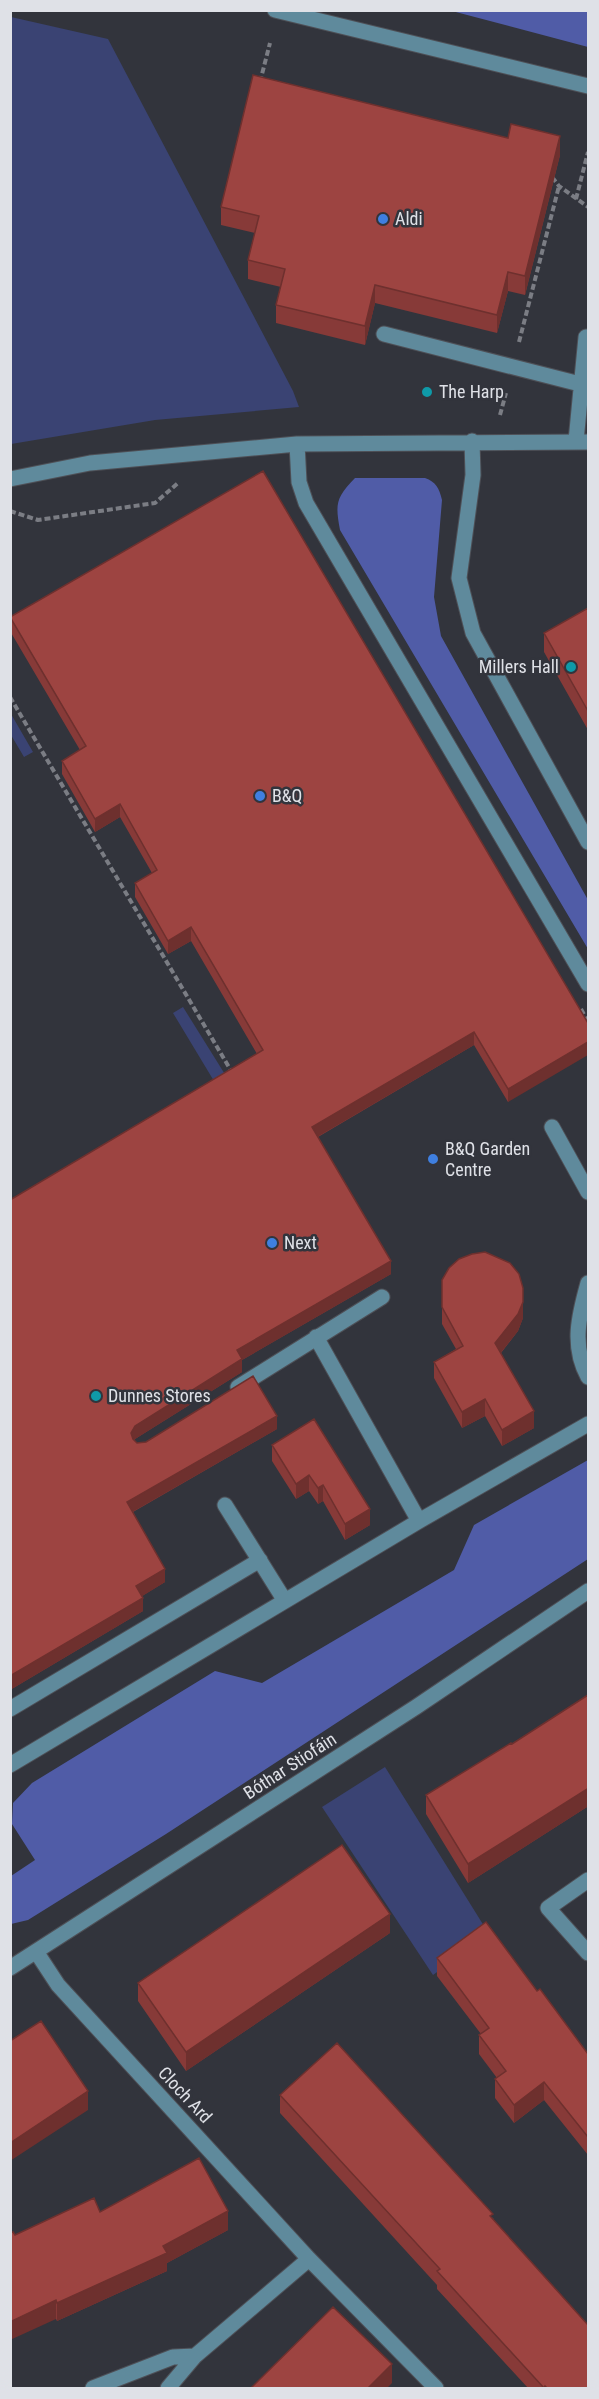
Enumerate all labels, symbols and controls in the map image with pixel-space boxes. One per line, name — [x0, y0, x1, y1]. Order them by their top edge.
place label: Aldi — [395, 208, 423, 229]
marker: Aldi — [376, 212, 390, 226]
place label: The Harp — [439, 381, 504, 402]
marker: The Harp — [420, 385, 434, 399]
place label: Millers Hall — [479, 656, 559, 677]
marker: Millers Hall — [564, 660, 578, 674]
place label: B&Q — [272, 785, 302, 806]
marker: B&Q — [253, 789, 267, 803]
place label: B&Q Garden Centre — [445, 1138, 530, 1180]
marker: B&Q Garden Centre — [426, 1152, 440, 1166]
place label: Next — [284, 1232, 317, 1253]
marker: Next — [265, 1236, 279, 1250]
place label: Dunnes Stores — [108, 1385, 211, 1406]
marker: Dunnes Stores — [89, 1389, 103, 1403]
street label: Bóthar Stiofáin — [240, 1728, 340, 1803]
street label: Cloch Ard — [154, 2062, 217, 2127]

